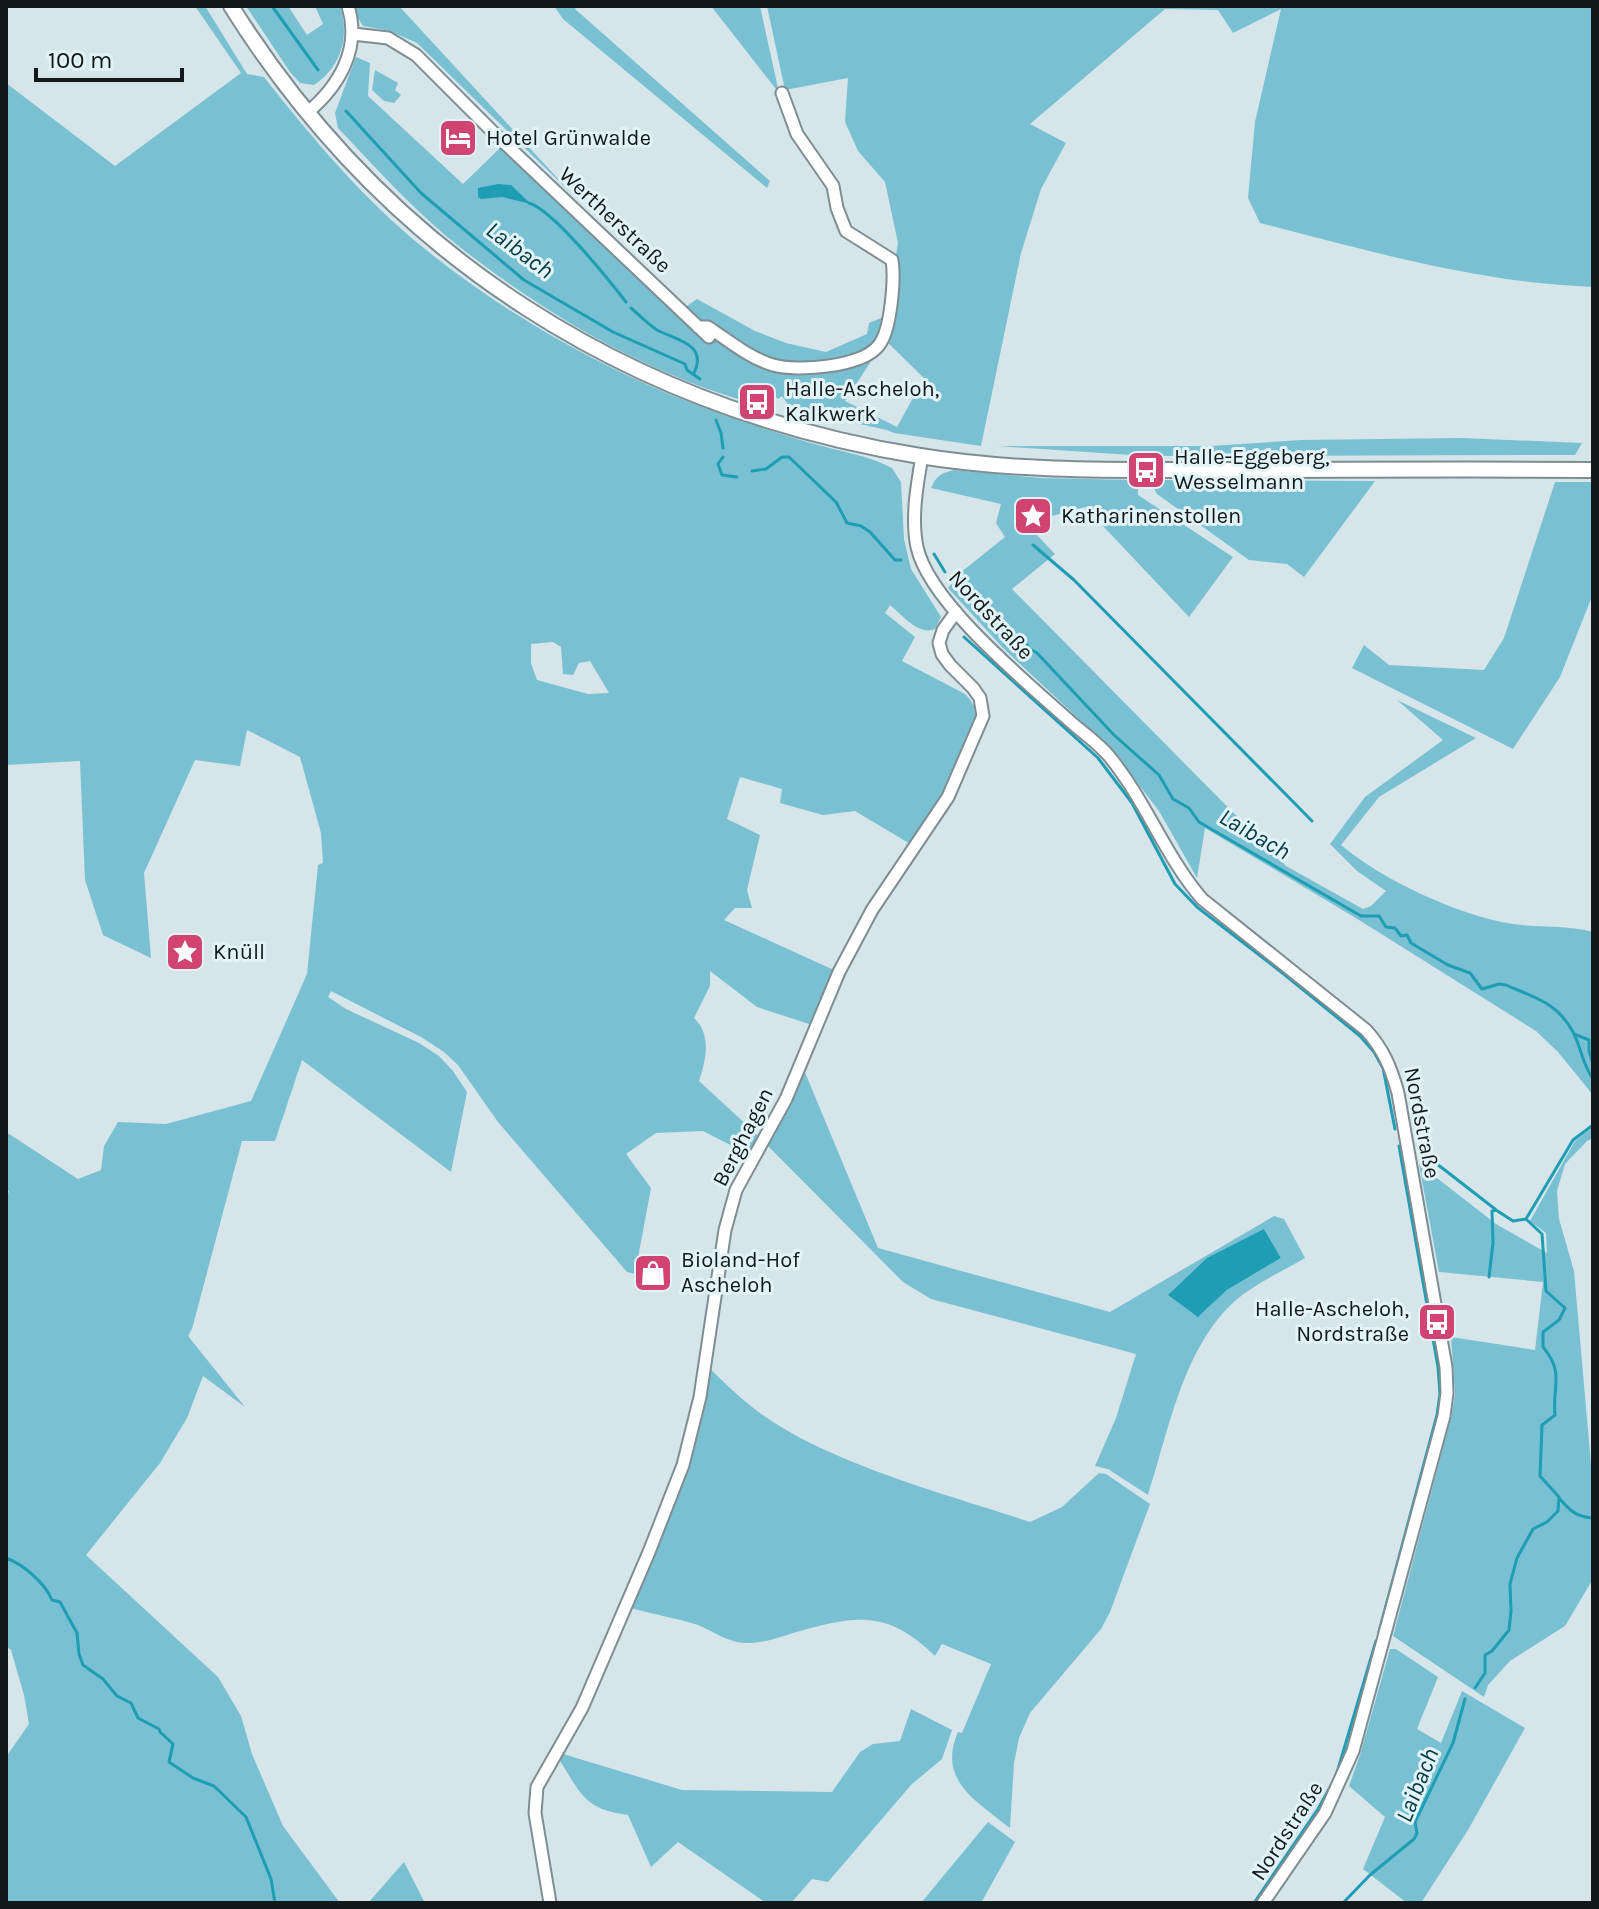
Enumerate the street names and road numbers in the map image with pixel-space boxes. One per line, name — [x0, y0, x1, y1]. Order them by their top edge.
street label: Wertherstraße — [554, 161, 676, 279]
street label: Nordstraße — [943, 565, 1039, 665]
street label: Nordstraße — [1398, 1065, 1446, 1181]
street label: Berghagen — [707, 1083, 779, 1191]
street label: Nordstraße — [1245, 1777, 1329, 1885]

